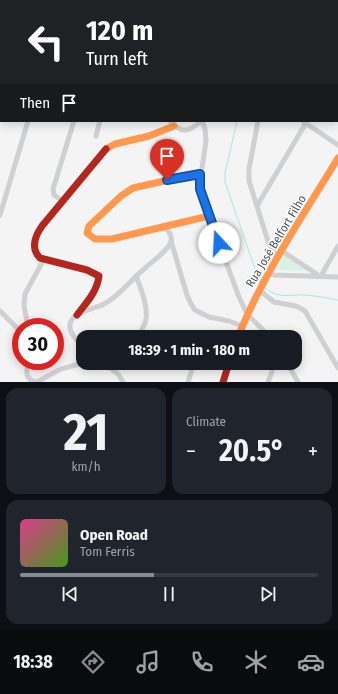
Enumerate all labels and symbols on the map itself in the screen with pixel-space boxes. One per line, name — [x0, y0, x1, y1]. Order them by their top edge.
pin — [150, 139, 184, 180]
street label: Rua José Belfort Filho — [243, 192, 309, 290]
position arrow — [198, 222, 240, 264]
speed limit sign: 30 — [12, 318, 64, 370]

